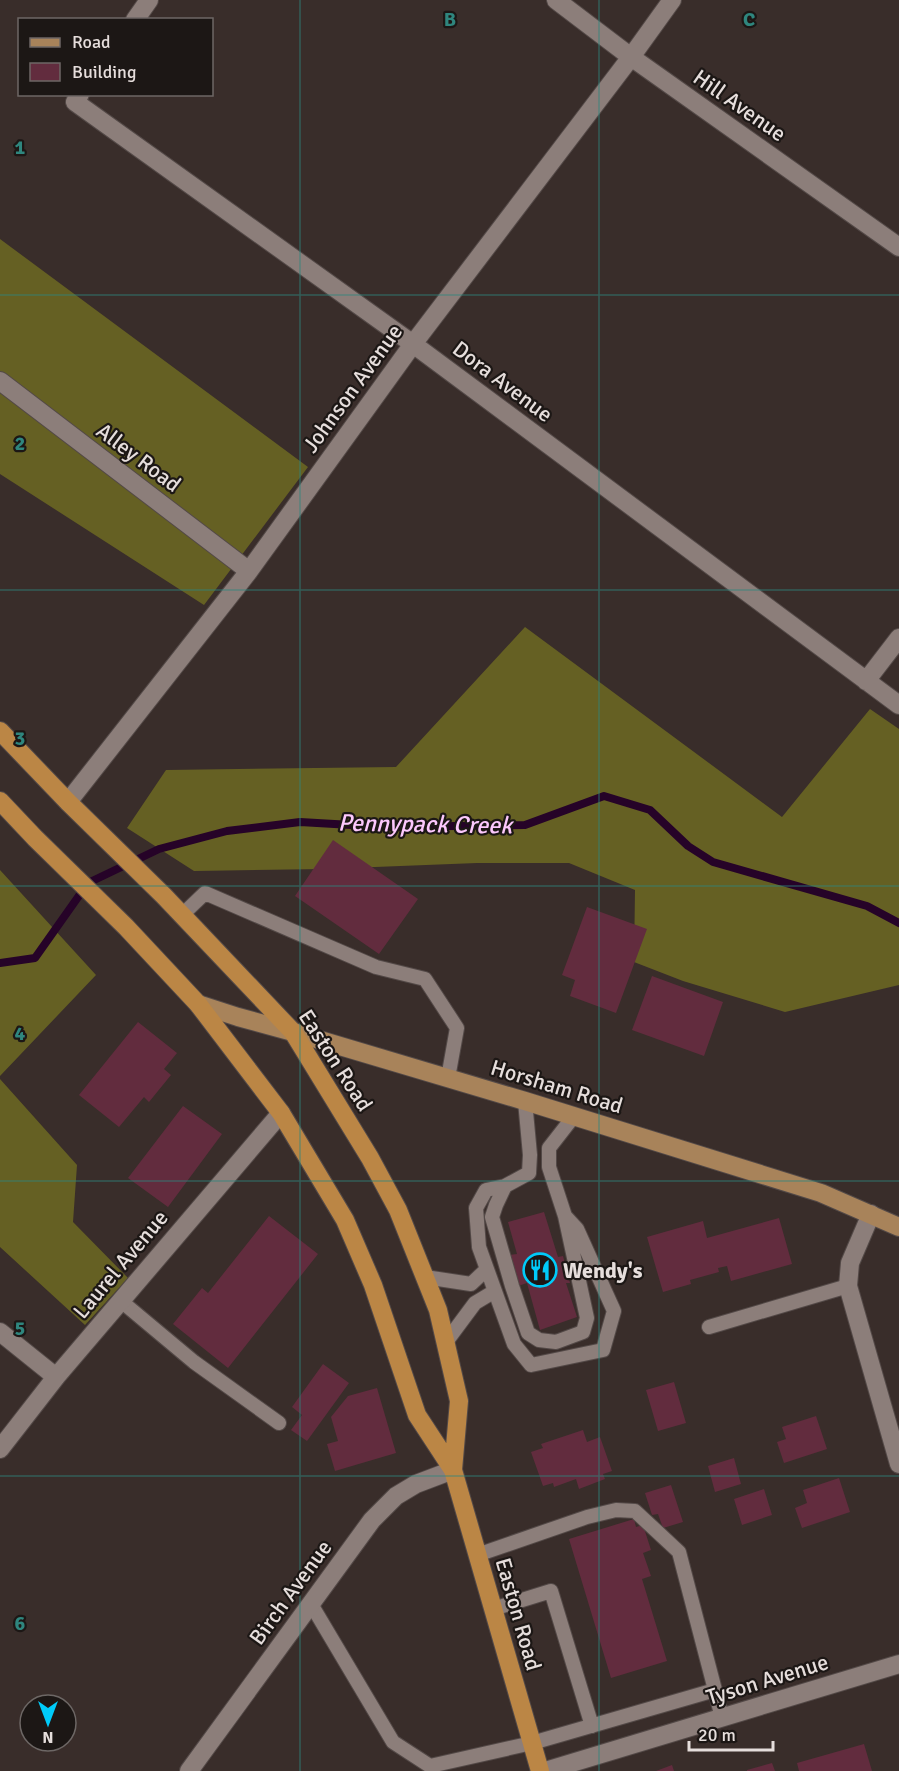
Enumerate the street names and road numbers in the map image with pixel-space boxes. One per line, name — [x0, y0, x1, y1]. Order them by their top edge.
street label: Hill Avenue — [688, 64, 791, 147]
street label: Johnson Avenue — [297, 319, 408, 458]
street label: Dora Avenue — [447, 335, 558, 428]
street label: Alley Road — [91, 417, 186, 498]
street label: Easton Road — [293, 1004, 378, 1116]
street label: Horsham Road — [488, 1054, 626, 1119]
street label: Laurel Avenue — [67, 1205, 174, 1324]
street label: Birch Avenue — [243, 1535, 337, 1650]
street label: Easton Road — [490, 1555, 547, 1674]
street label: Tyson Avenue — [703, 1648, 831, 1711]

